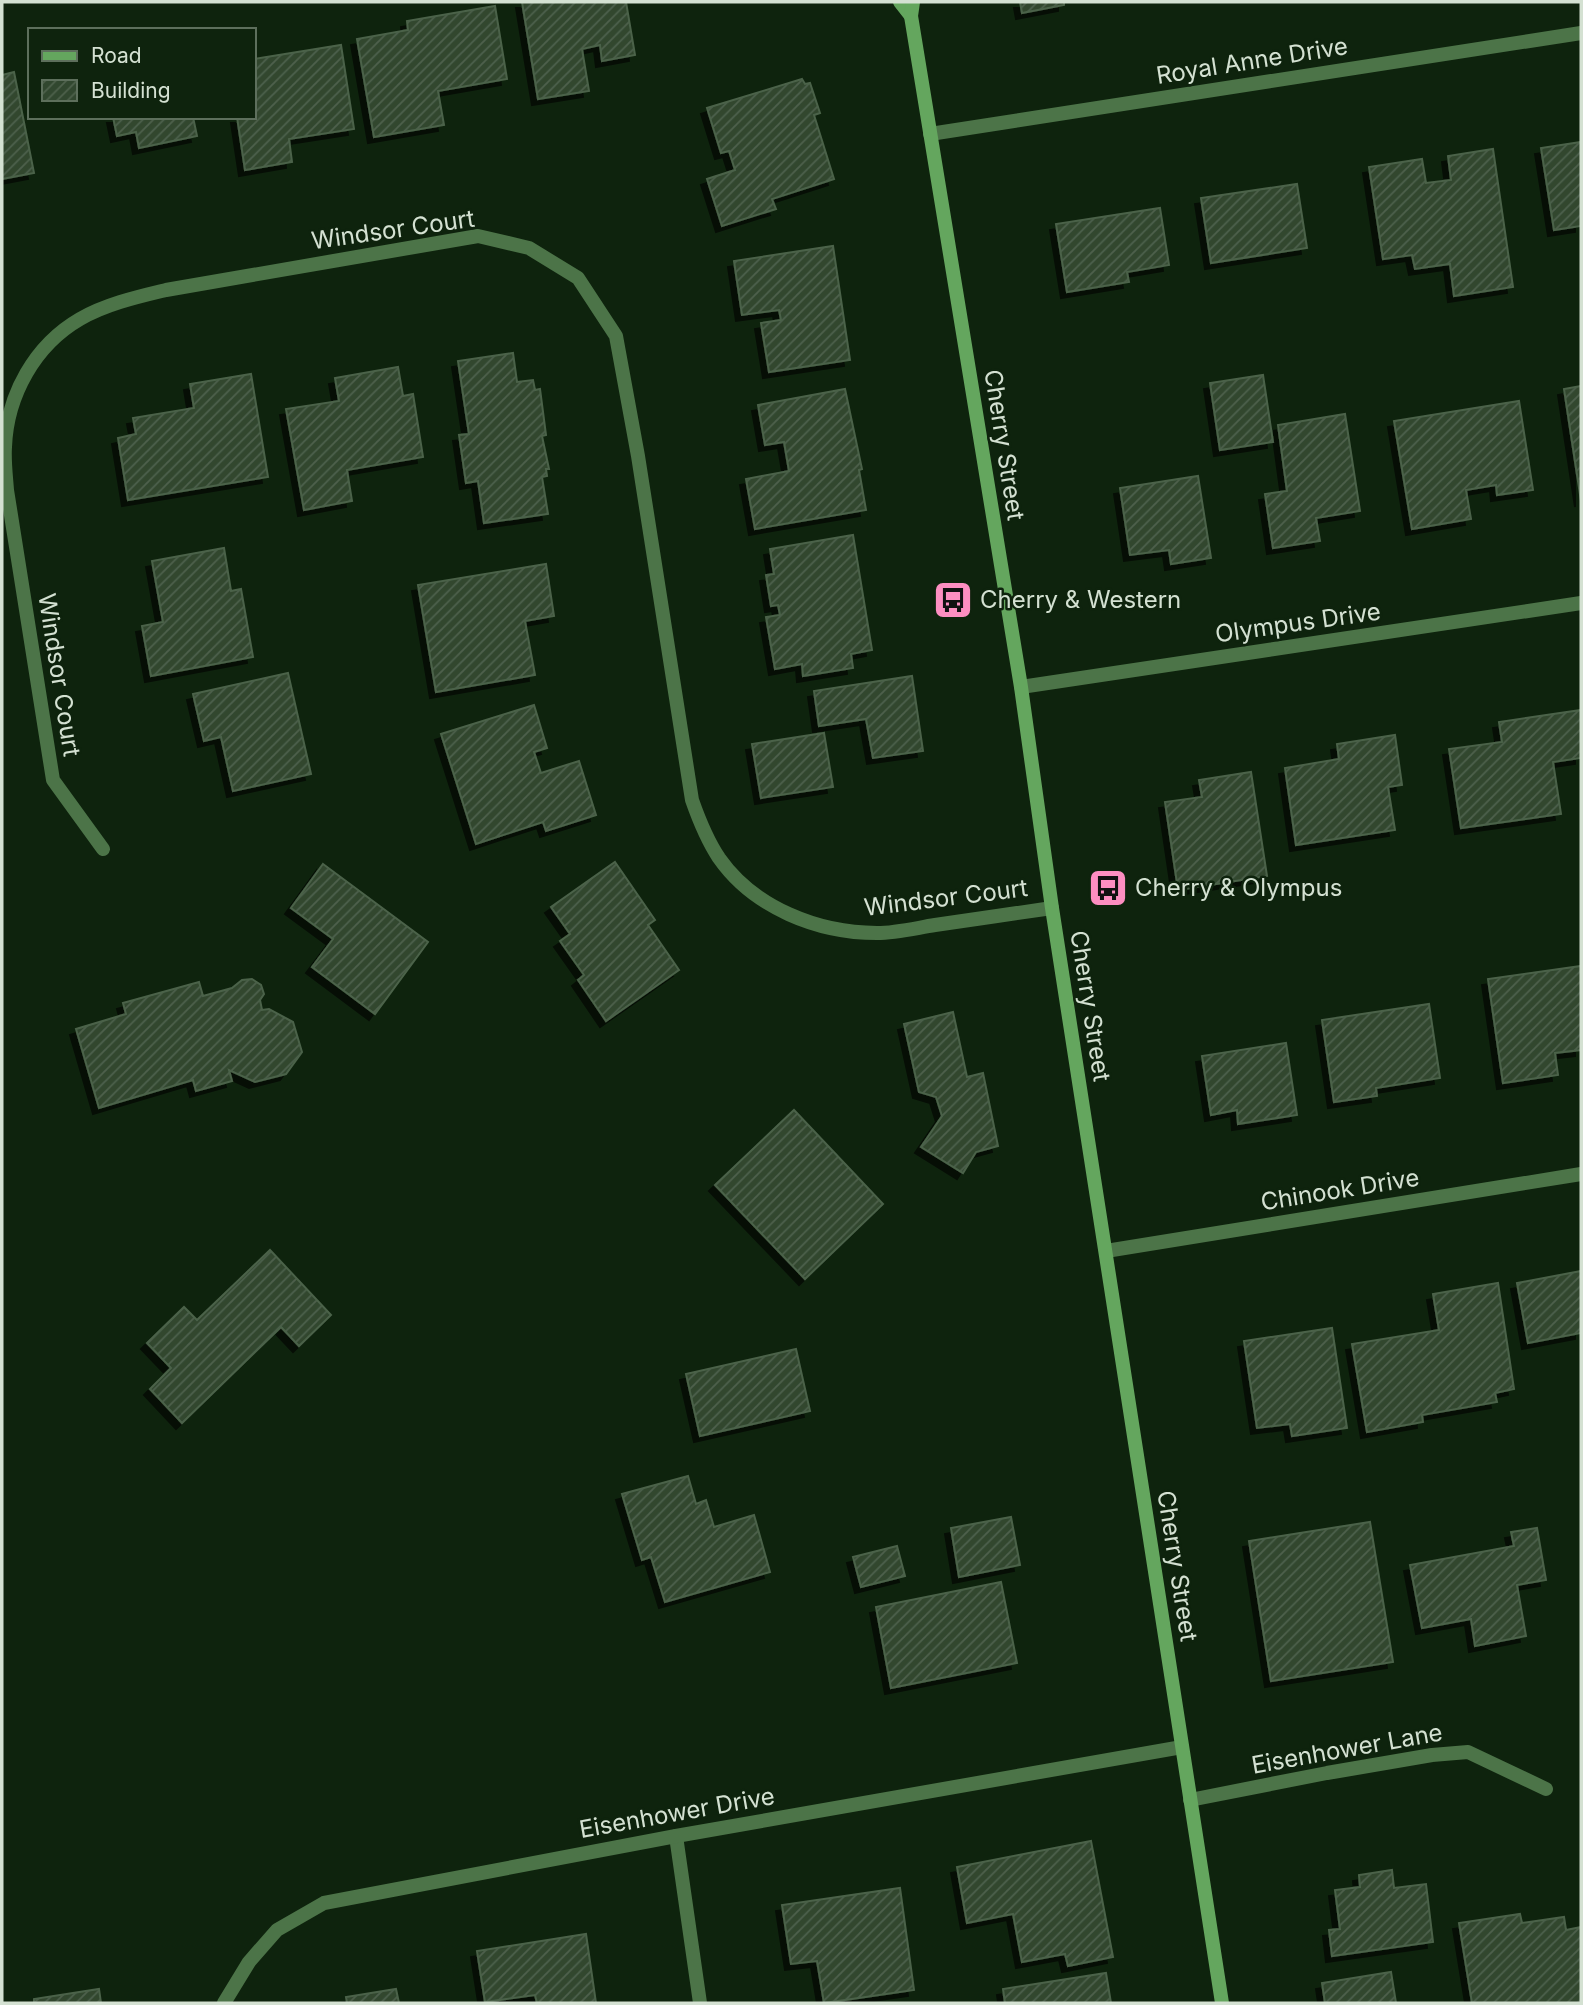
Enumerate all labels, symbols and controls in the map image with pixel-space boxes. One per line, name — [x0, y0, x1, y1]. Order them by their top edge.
legend — [28, 28, 256, 119]
street label: Royal Anne Drive — [1154, 31, 1350, 90]
text: Road — [91, 43, 142, 68]
text: Building — [91, 78, 171, 103]
street label: Windsor Court — [309, 204, 477, 255]
street label: Cherry Street — [978, 367, 1031, 523]
bus stop icon: Cherry & Western — [932, 579, 974, 621]
place label: Cherry & Western — [980, 585, 1181, 614]
street label: Windsor Court — [32, 591, 87, 759]
street label: Olympus Drive — [1213, 597, 1382, 648]
bus stop icon: Cherry & Olympus — [1087, 867, 1129, 909]
street label: Windsor Court — [863, 873, 1030, 922]
place label: Cherry & Olympus — [1135, 873, 1342, 902]
street label: Cherry Street — [1064, 928, 1117, 1084]
street label: Chinook Drive — [1259, 1163, 1421, 1216]
street label: Cherry Street — [1151, 1488, 1204, 1644]
street label: Eisenhower Lane — [1249, 1717, 1445, 1780]
street label: Eisenhower Drive — [577, 1781, 777, 1844]

